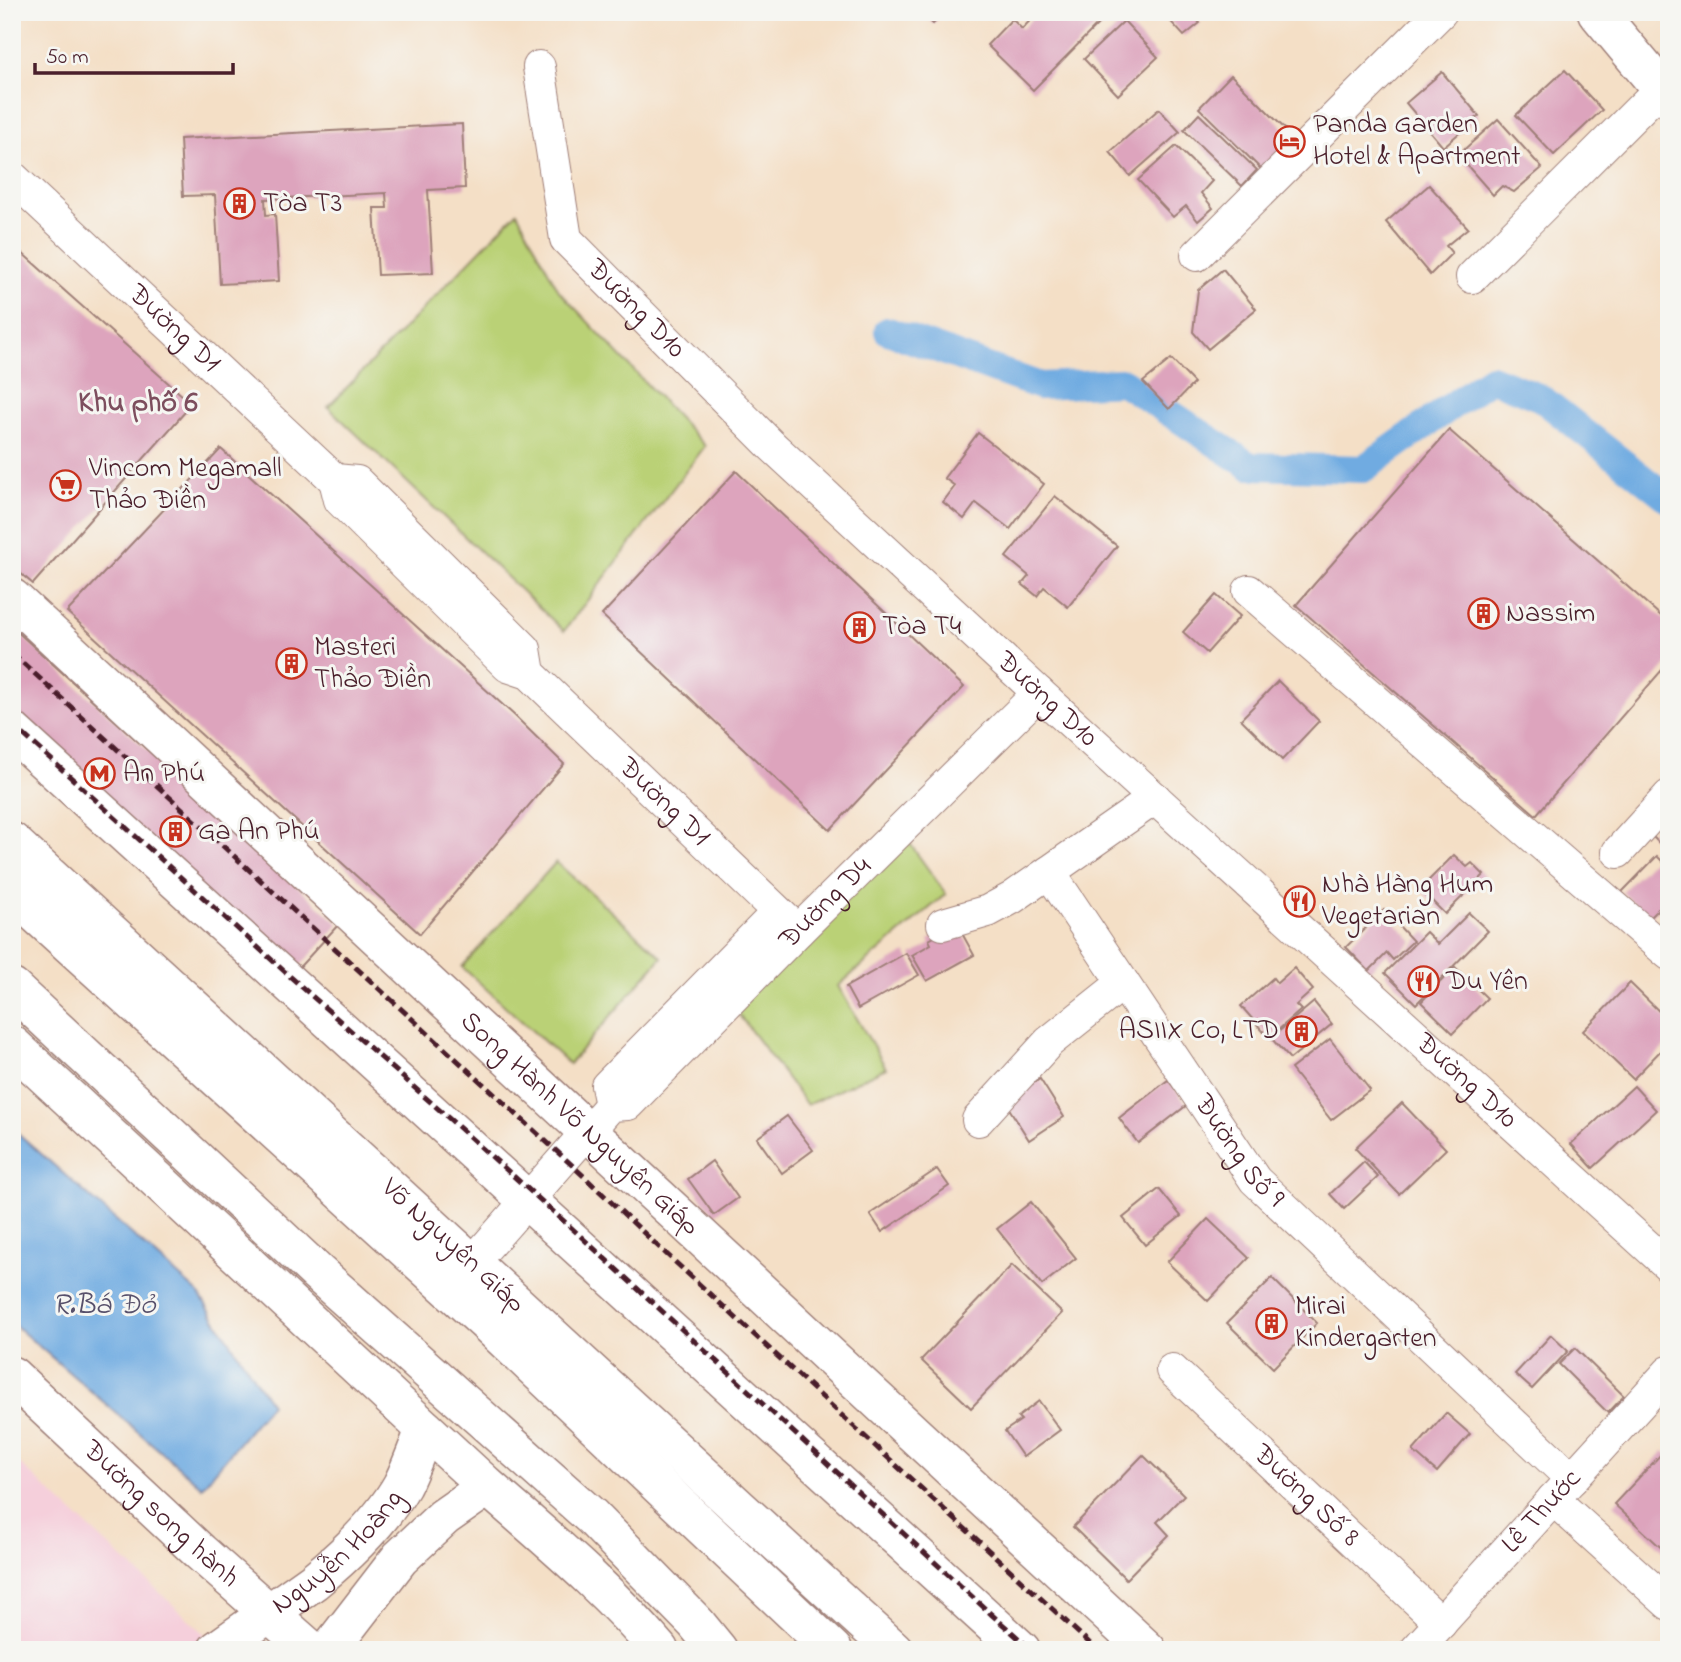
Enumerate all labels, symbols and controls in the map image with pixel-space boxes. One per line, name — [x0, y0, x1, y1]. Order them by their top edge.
scale bar — [35, 32, 233, 76]
text: 50 m — [46, 43, 89, 73]
place label: Panda Garden Hotel & Apartment — [1313, 105, 1520, 178]
hotel icon: Panda Garden Hotel & Apartment — [1273, 124, 1307, 158]
place label: Tòa T3 — [263, 184, 342, 225]
building icon: Tòa T3 — [223, 187, 257, 221]
street label: Đường D10 — [576, 249, 695, 368]
street label: Đường D1 — [118, 274, 230, 383]
district label: Khu phố 6 — [78, 382, 198, 426]
place label: Vincom Megamall Thảo Điền — [88, 449, 282, 522]
supermarket icon: Vincom Megamall Thảo Điền — [49, 468, 83, 502]
place label: Nassim — [1506, 594, 1595, 635]
building icon: Nassim — [1466, 597, 1500, 631]
place label: Tòa T4 — [882, 607, 962, 648]
building icon: Tòa T4 — [842, 610, 876, 644]
place label: Masteri Thảo Điền — [314, 628, 431, 701]
street label: Đường D10 — [986, 641, 1107, 757]
building icon: Masteri Thảo Điền — [274, 647, 308, 681]
street label: Đường D1 — [608, 747, 719, 857]
place label: An Phú — [123, 754, 205, 795]
metro station icon: An Phú — [83, 757, 117, 791]
place label: Ga An Phú — [198, 812, 320, 853]
building icon: Ga An Phú — [158, 815, 192, 849]
street label: Đường D4 — [769, 848, 882, 960]
place label: Nhà Hàng Hum Vegetarian — [1321, 865, 1493, 938]
restaurant icon: Nhà Hàng Hum Vegetarian — [1282, 884, 1316, 918]
place label: Du Yên — [1445, 962, 1528, 1003]
restaurant icon: Du Yên — [1406, 965, 1440, 999]
street label: Song Hành Võ Nguyên Giáp — [450, 1002, 709, 1246]
place label: ASIIX Co, LTD — [1119, 1011, 1279, 1052]
building icon: ASIIX Co, LTD — [1285, 1014, 1319, 1048]
street label: Đường D10 — [1405, 1023, 1526, 1139]
street label: Đường Số 9 — [1182, 1085, 1294, 1218]
street label: Võ Nguyên Giáp — [371, 1168, 535, 1323]
water label: R.Bá Đỏ — [52, 1284, 157, 1328]
place label: Mirai Kindergarten — [1295, 1287, 1437, 1360]
building icon: Mirai Kindergarten — [1255, 1306, 1289, 1340]
street label: Đường song hành — [72, 1430, 248, 1598]
street label: Đường Số 8 — [1242, 1434, 1369, 1557]
street label: Lê Thước — [1492, 1460, 1592, 1563]
street label: Nguyễn Hoàng — [264, 1482, 414, 1625]

